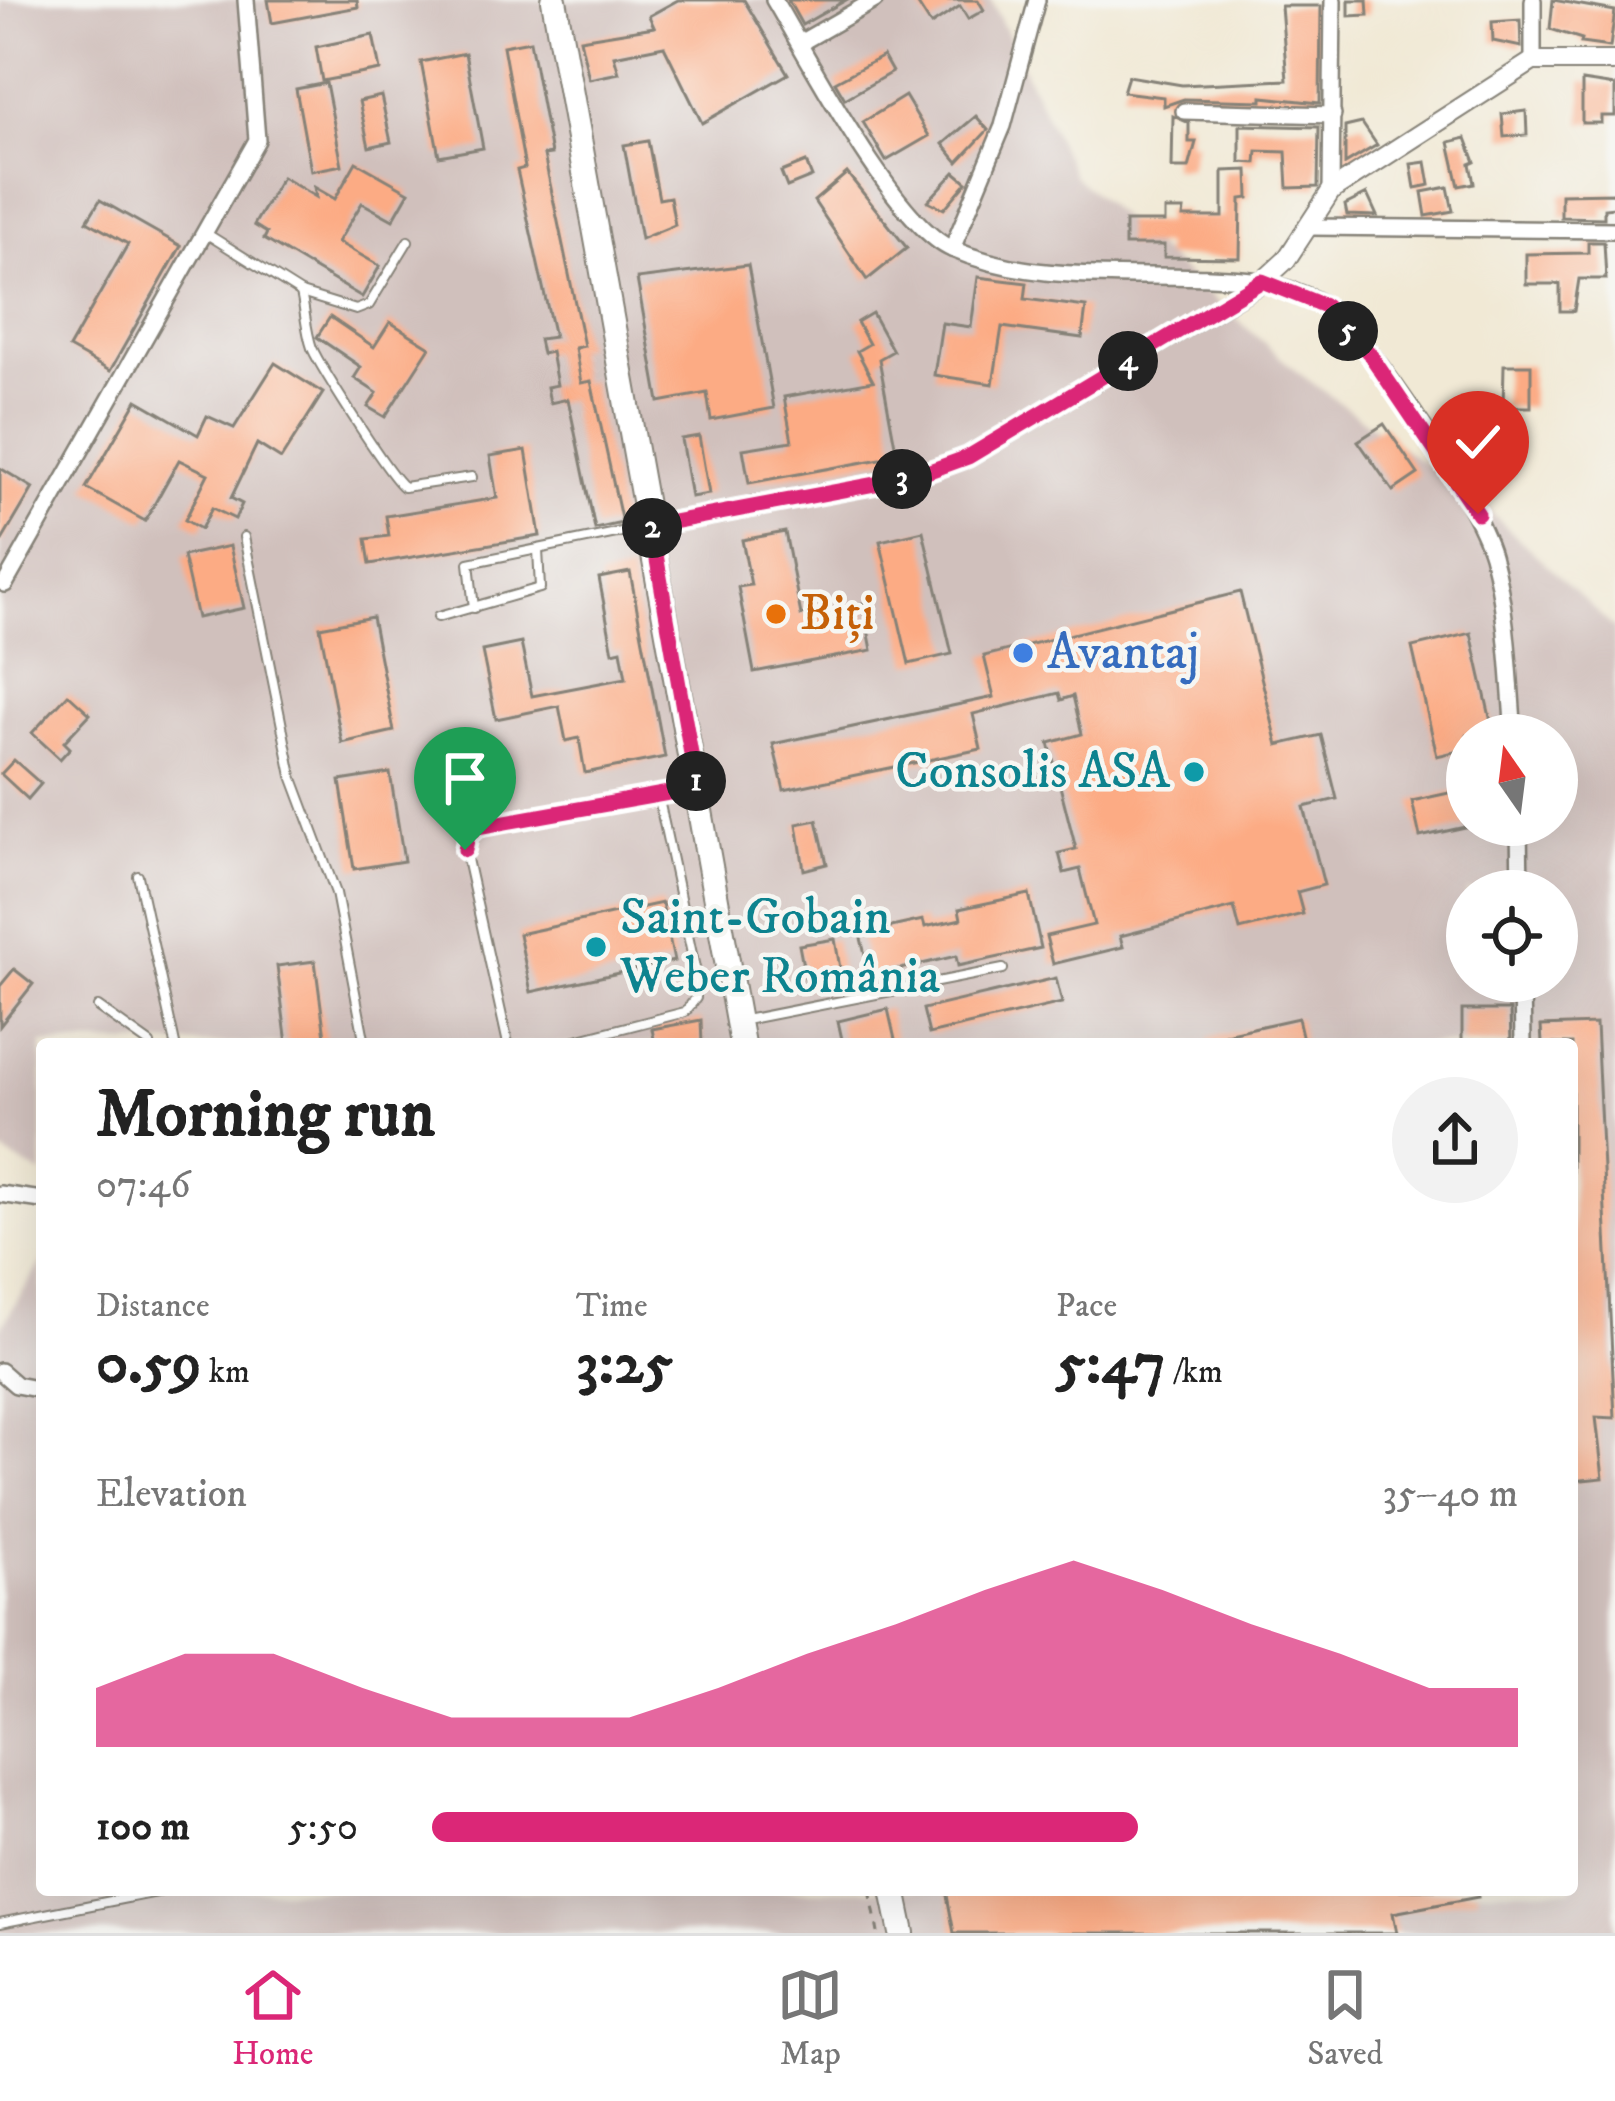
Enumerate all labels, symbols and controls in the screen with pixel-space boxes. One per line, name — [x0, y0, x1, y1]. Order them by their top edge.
pin: 5 — [1318, 301, 1378, 361]
text: 5 — [1340, 310, 1356, 351]
pin: 4 — [1098, 331, 1158, 391]
text: 4 — [1119, 340, 1138, 381]
pin — [1427, 391, 1529, 514]
icon: check — [1445, 409, 1511, 475]
pin: 3 — [872, 449, 932, 509]
text: 3 — [896, 458, 908, 499]
pin: 2 — [622, 498, 682, 558]
text: 2 — [644, 507, 660, 548]
place label: Biți — [800, 582, 875, 646]
marker: Biți — [763, 601, 789, 627]
place label: Avantaj — [1047, 621, 1199, 685]
marker: Avantaj — [1010, 640, 1036, 666]
north arrow — [1446, 714, 1578, 846]
map controls — [1446, 714, 1578, 1002]
pin — [414, 727, 516, 850]
place label: Consolis ASA — [895, 740, 1171, 804]
icon: arrive — [432, 745, 498, 811]
pin: 1 — [666, 751, 726, 811]
marker: Consolis ASA — [1181, 759, 1207, 785]
text: 1 — [690, 760, 702, 801]
button: locate — [1446, 870, 1578, 1002]
place label: Saint-Gobain Weber România — [619, 886, 941, 1009]
marker: Saint-Gobain Weber România — [583, 934, 609, 960]
text: Morning run — [96, 1075, 435, 1157]
button: share — [1392, 1077, 1518, 1203]
text: 07:46 — [96, 1161, 190, 1210]
text: Distance — [96, 1286, 210, 1327]
text: Time — [576, 1286, 648, 1327]
text: Pace — [1056, 1286, 1117, 1327]
text: 0.59 — [96, 1327, 202, 1402]
text: 3:25 — [576, 1327, 673, 1402]
text: 5:47 — [1056, 1327, 1166, 1402]
text: km — [202, 1352, 250, 1393]
text: /km — [1166, 1352, 1223, 1393]
text: Elevation — [96, 1470, 247, 1519]
text: 35–40 m — [1382, 1470, 1518, 1519]
text: 100 m — [96, 1803, 190, 1852]
text: 5:50 — [288, 1803, 358, 1852]
tab: Home — [232, 1962, 314, 2075]
tab: Map — [777, 1962, 843, 2075]
tab: Saved — [1307, 1962, 1383, 2075]

